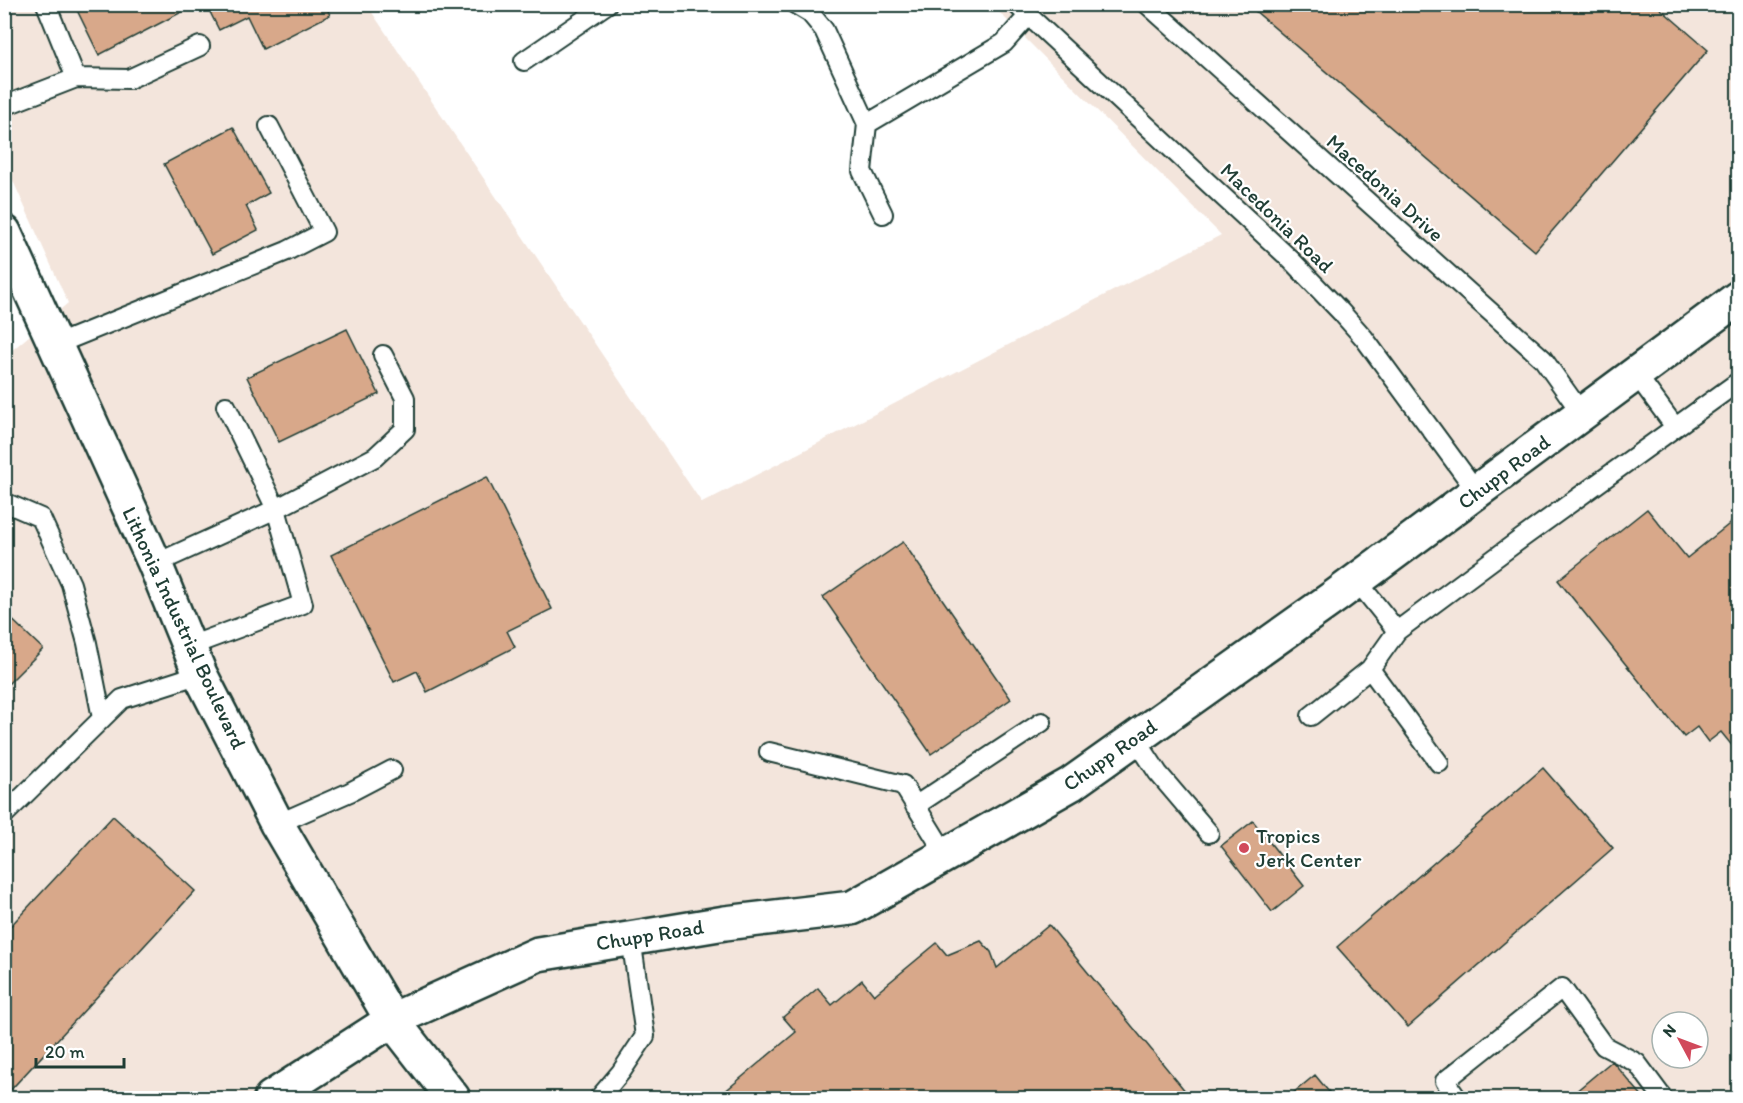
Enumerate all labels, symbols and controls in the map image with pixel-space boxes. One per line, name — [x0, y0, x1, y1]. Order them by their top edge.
street label: Macedonia Drive — [1322, 129, 1449, 247]
street label: Macedonia Road — [1216, 157, 1339, 278]
street label: Chupp Road — [1453, 429, 1555, 514]
street label: Lithonia Industrial Boulevard — [117, 503, 252, 753]
street label: Chupp Road — [1058, 713, 1162, 796]
place label: Tropics Jerk Center — [1256, 823, 1361, 872]
marker: Tropics Jerk Center — [1237, 841, 1251, 855]
street label: Chupp Road — [594, 914, 706, 955]
north arrow — [1650, 1010, 1710, 1070]
text: N — [1658, 1020, 1680, 1041]
scale bar — [36, 1031, 124, 1069]
text: 20 m — [45, 1041, 85, 1063]

